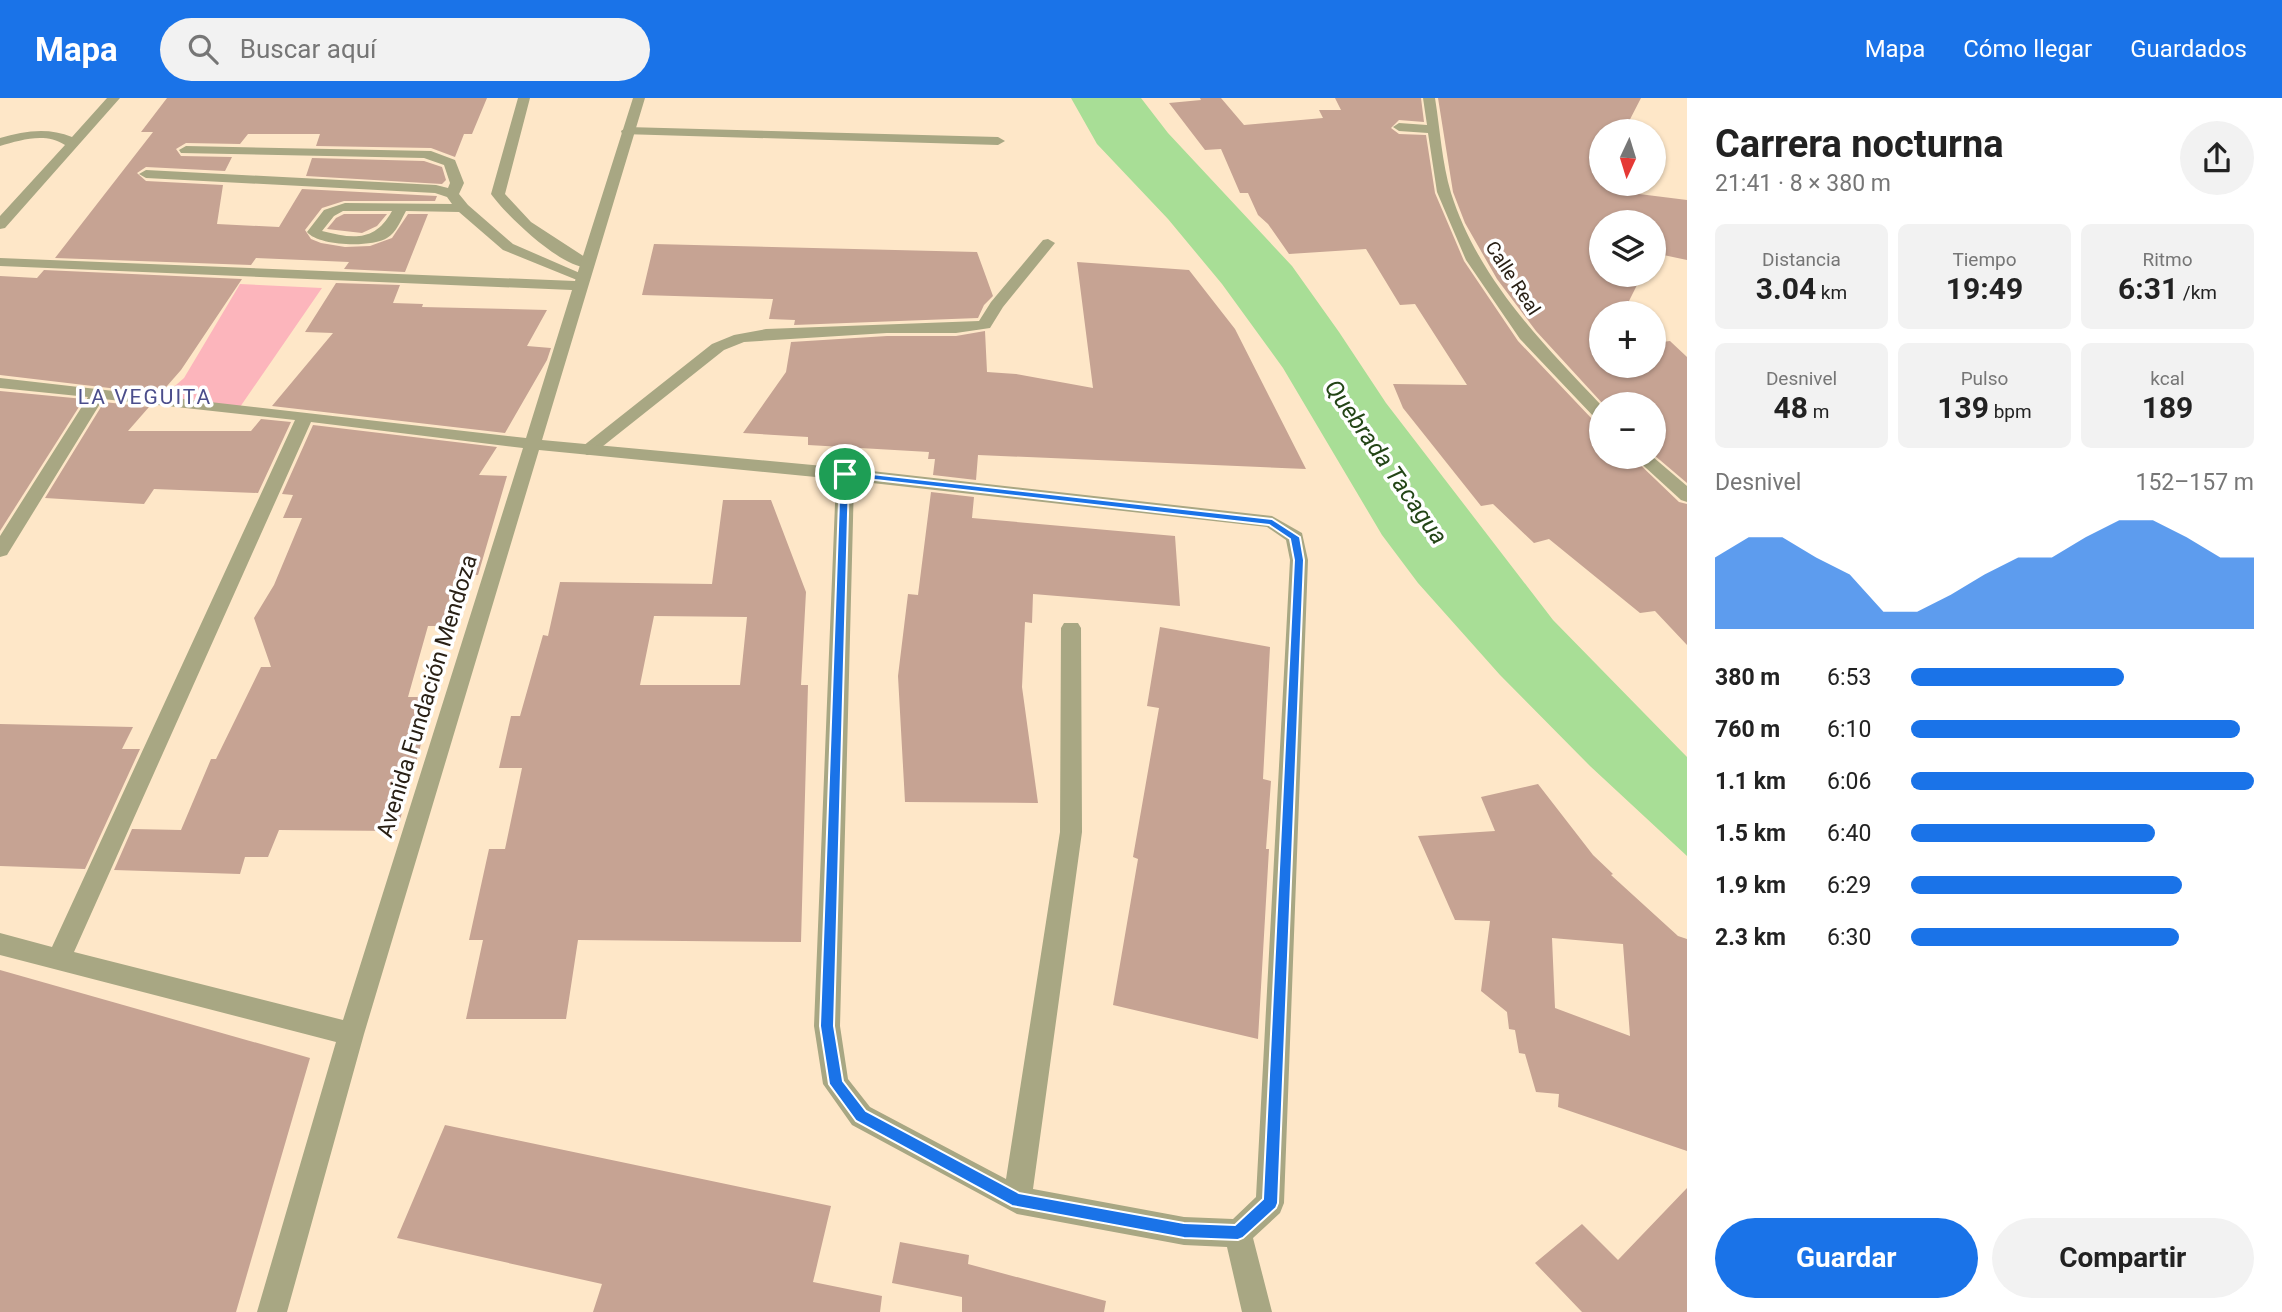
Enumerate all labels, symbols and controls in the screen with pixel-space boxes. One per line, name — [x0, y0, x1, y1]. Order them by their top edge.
search box — [160, 18, 650, 81]
text: Mapa — [35, 30, 118, 69]
icon: search — [184, 30, 222, 68]
text: Buscar aquí — [240, 34, 376, 64]
text: Mapa — [1865, 35, 1925, 63]
text: Cómo llegar — [1963, 35, 2092, 63]
text: Guardados — [2130, 35, 2247, 63]
north arrow — [1589, 119, 1666, 196]
map controls — [1589, 119, 1666, 469]
button: share — [2180, 121, 2254, 195]
text: Carrera nocturna — [1715, 122, 2004, 166]
text: 21:41 · 8 × 380 m — [1715, 170, 1891, 197]
button: layers — [1589, 210, 1666, 287]
street label: Calle Real — [1481, 237, 1545, 319]
text: Distancia — [1762, 248, 1841, 271]
text: Tiempo — [1952, 248, 2017, 271]
text: Ritmo — [2142, 248, 2193, 271]
text: 3.04 — [1756, 271, 1816, 306]
text: 19:49 — [1946, 271, 2023, 306]
text: 6:31 — [2118, 271, 2178, 306]
text: km — [1816, 281, 1847, 304]
text: /km — [2178, 281, 2217, 304]
button: + — [1589, 301, 1666, 378]
text: Desnivel — [1766, 367, 1837, 390]
text: Pulso — [1961, 367, 2008, 390]
text: kcal — [2150, 367, 2185, 390]
water label: Quebrada Tacagua — [1319, 374, 1453, 550]
district label: LA VEGUITA — [78, 385, 212, 409]
text: 48 — [1774, 390, 1808, 425]
text: 139 — [1937, 390, 1989, 425]
text: 189 — [2142, 390, 2193, 425]
button: − — [1589, 392, 1666, 469]
text: m — [1808, 400, 1829, 423]
text: bpm — [1989, 400, 2032, 423]
pin — [815, 444, 875, 504]
icon: arrive — [826, 455, 864, 493]
text: Desnivel — [1715, 469, 1801, 496]
text: 152–157 m — [2135, 469, 2254, 496]
street label: Avenida Fundación Mendoza — [371, 551, 483, 841]
text: 380 m — [1715, 664, 1780, 691]
text: 6:53 — [1827, 664, 1871, 691]
text: 760 m — [1715, 716, 1780, 743]
text: 6:10 — [1827, 716, 1871, 743]
text: 1.1 km — [1715, 768, 1786, 795]
text: 6:06 — [1827, 768, 1871, 795]
text: 1.5 km — [1715, 820, 1786, 847]
text: 6:40 — [1827, 820, 1871, 847]
text: 1.9 km — [1715, 872, 1786, 899]
text: 6:29 — [1827, 872, 1871, 899]
text: 2.3 km — [1715, 924, 1786, 951]
text: 6:30 — [1827, 924, 1871, 951]
button: Guardar — [1715, 1218, 1978, 1298]
button: Compartir — [1992, 1218, 2254, 1298]

